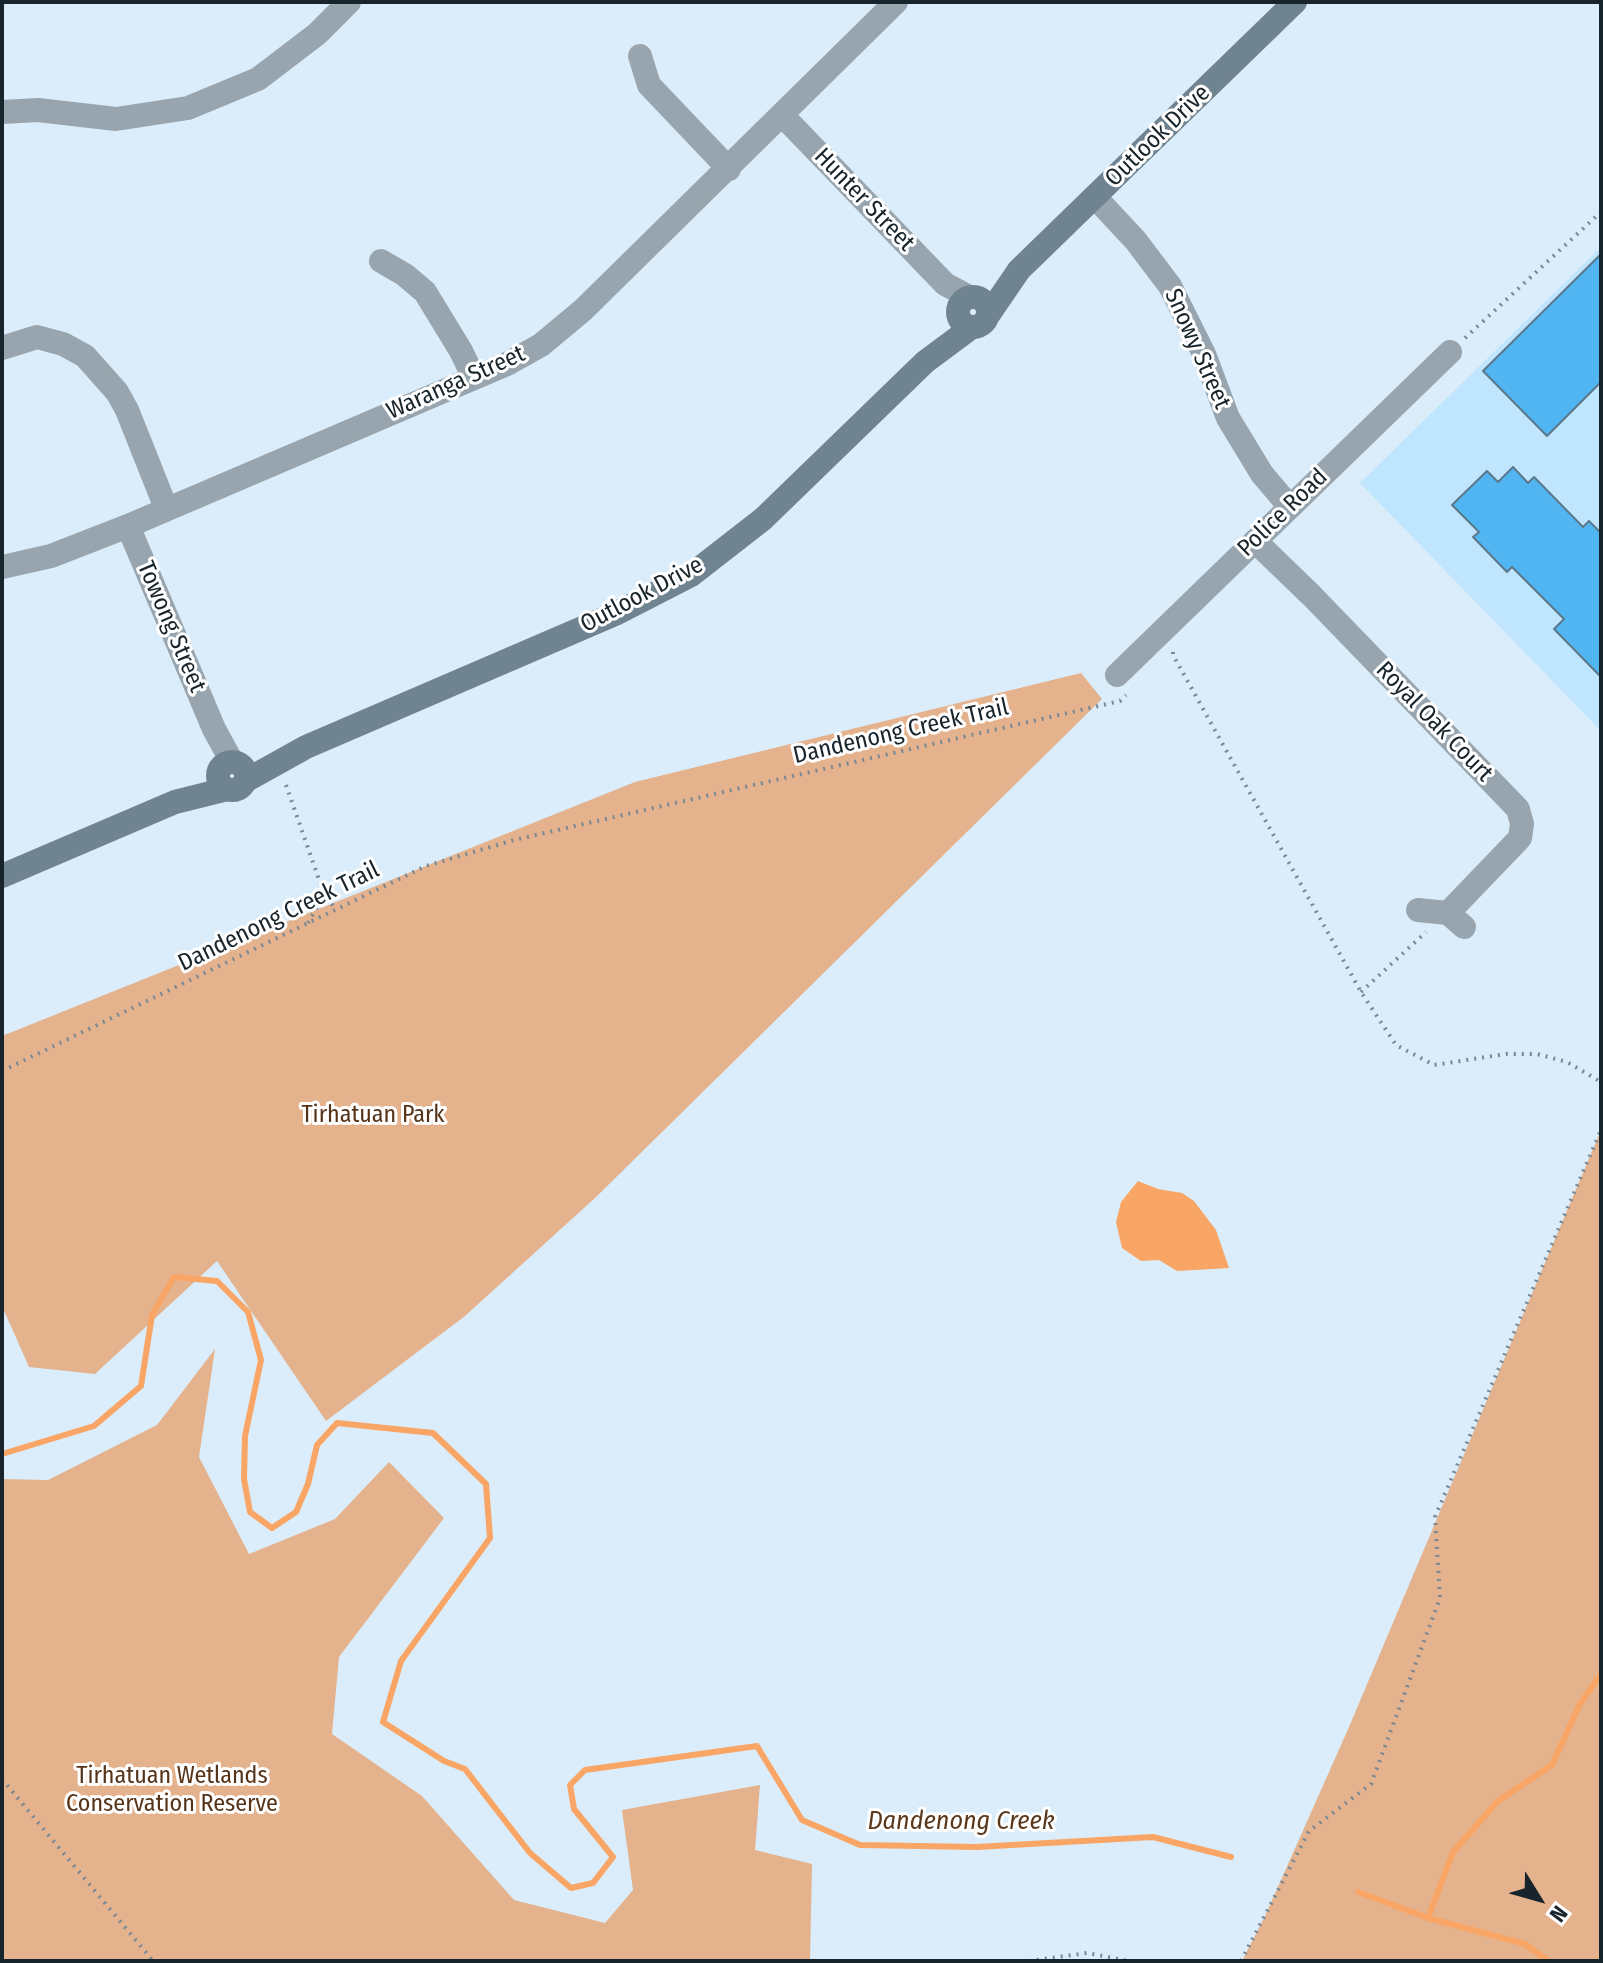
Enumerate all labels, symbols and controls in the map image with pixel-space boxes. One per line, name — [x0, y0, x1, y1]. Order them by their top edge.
street label: Outlook Drive — [1100, 79, 1216, 193]
street label: Hunter Street — [808, 142, 920, 258]
street label: Snowy Street — [1158, 285, 1236, 413]
street label: Waranga Street — [382, 340, 530, 426]
street label: Police Road — [1232, 463, 1334, 563]
street label: Outlook Drive — [576, 551, 708, 639]
street label: Towong Street — [131, 557, 211, 697]
street label: Royal Oak Court — [1370, 656, 1498, 788]
street label: Dandenong Creek Trail — [791, 693, 1011, 771]
street label: Dandenong Creek Trail — [174, 856, 384, 978]
park label: Tirhatuan Park — [301, 1101, 445, 1129]
park label: Tirhatuan Wetlands Conservation Reserve — [66, 1762, 278, 1818]
water label: Dandenong Creek — [867, 1806, 1055, 1838]
north arrow — [1499, 1859, 1579, 1939]
text: N — [1544, 1900, 1573, 1927]

